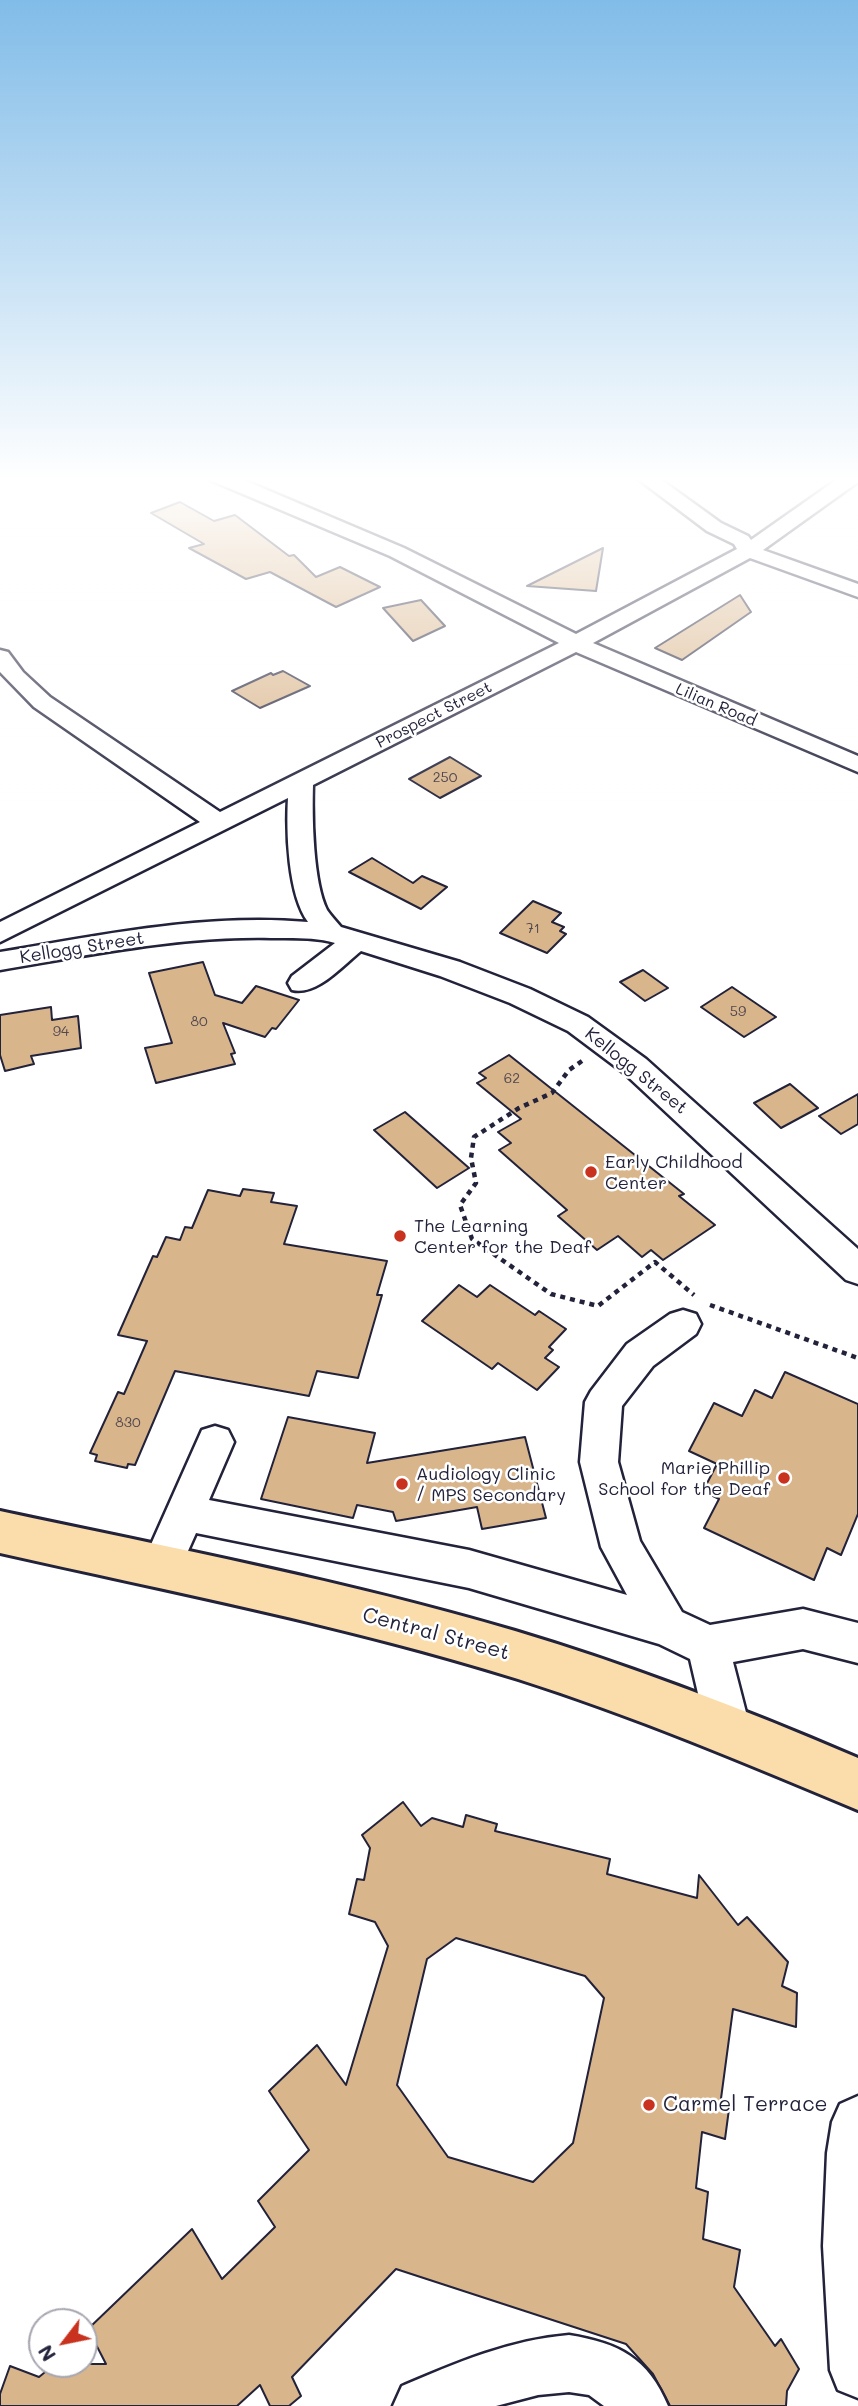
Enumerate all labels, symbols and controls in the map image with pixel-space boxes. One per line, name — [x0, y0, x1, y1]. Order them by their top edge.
street label: Prospect Street — [373, 678, 495, 752]
street label: Lilian Road — [673, 679, 759, 731]
house number: 250 — [433, 770, 457, 786]
house number: 71 — [526, 921, 540, 937]
street label: Kellogg Street — [18, 928, 146, 968]
house number: 59 — [730, 1004, 746, 1020]
house number: 80 — [190, 1014, 208, 1030]
street label: Kellogg Street — [580, 1023, 692, 1119]
house number: 94 — [53, 1024, 69, 1040]
house number: 62 — [504, 1071, 520, 1087]
place label: Early Childhood Center — [605, 1151, 743, 1194]
marker: Early Childhood Center — [583, 1164, 599, 1180]
place label: The Learning Center for the Deaf — [414, 1215, 591, 1258]
marker: The Learning Center for the Deaf — [392, 1228, 408, 1244]
house number: 830 — [115, 1415, 141, 1431]
place label: Marie Phillip School for the Deaf — [598, 1457, 770, 1500]
place label: Audiology Clinic / MPS Secondary — [416, 1463, 566, 1506]
marker: Marie Phillip School for the Deaf — [776, 1470, 792, 1486]
marker: Audiology Clinic / MPS Secondary — [394, 1476, 410, 1492]
street label: Central Street — [360, 1602, 512, 1666]
place label: Carmel Terrace — [663, 2092, 828, 2118]
marker: Carmel Terrace — [641, 2097, 657, 2113]
north arrow — [28, 2308, 98, 2378]
text: N — [32, 2341, 61, 2366]

